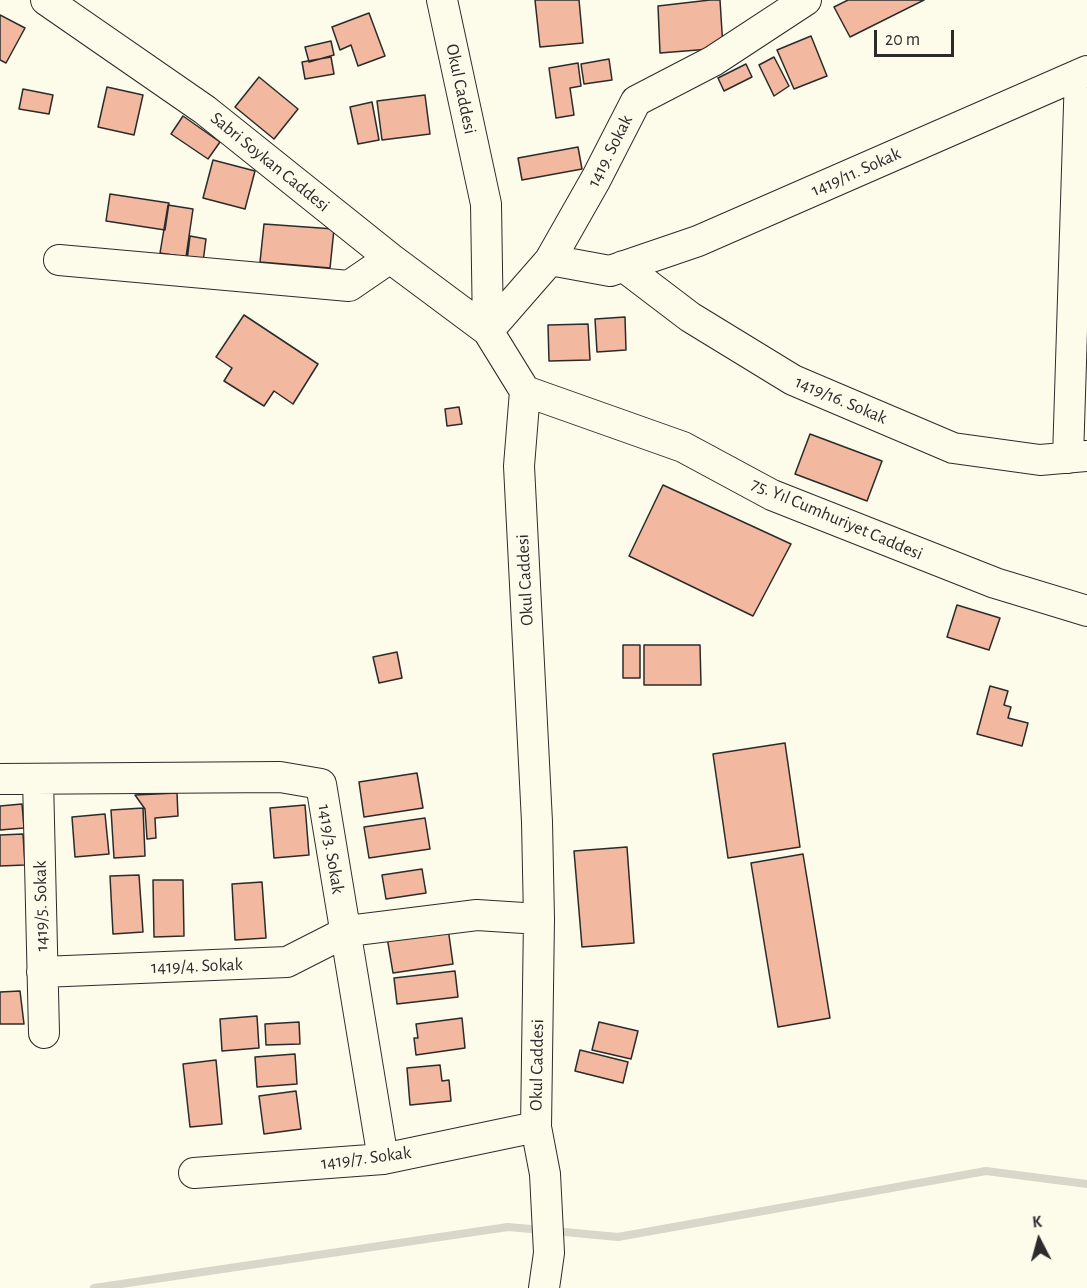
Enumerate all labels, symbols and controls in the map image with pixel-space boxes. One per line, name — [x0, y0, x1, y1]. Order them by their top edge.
scale bar — [877, 18, 956, 56]
text: 20 m — [885, 31, 920, 49]
street label: Okul Caddesi — [441, 42, 481, 136]
street label: Sabri Soykan Caddesi — [206, 107, 334, 217]
street label: 1419. Sokak — [583, 111, 637, 191]
street label: 1419/11. Sokak — [808, 143, 904, 201]
street label: 1419/16. Sokak — [792, 371, 890, 429]
street label: 75. Yıl Cumhuriyet Caddesi — [748, 473, 926, 565]
street label: Okul Caddesi — [512, 534, 538, 626]
street label: 1419/3. Sokak — [313, 803, 349, 895]
street label: 1419/5. Sokak — [29, 861, 53, 951]
street label: 1419/4. Sokak — [151, 954, 243, 978]
street label: Okul Caddesi — [525, 1019, 549, 1111]
street label: 1419/7. Sokak — [320, 1142, 412, 1174]
north arrow — [1009, 1210, 1069, 1270]
text: K — [1032, 1214, 1043, 1231]

